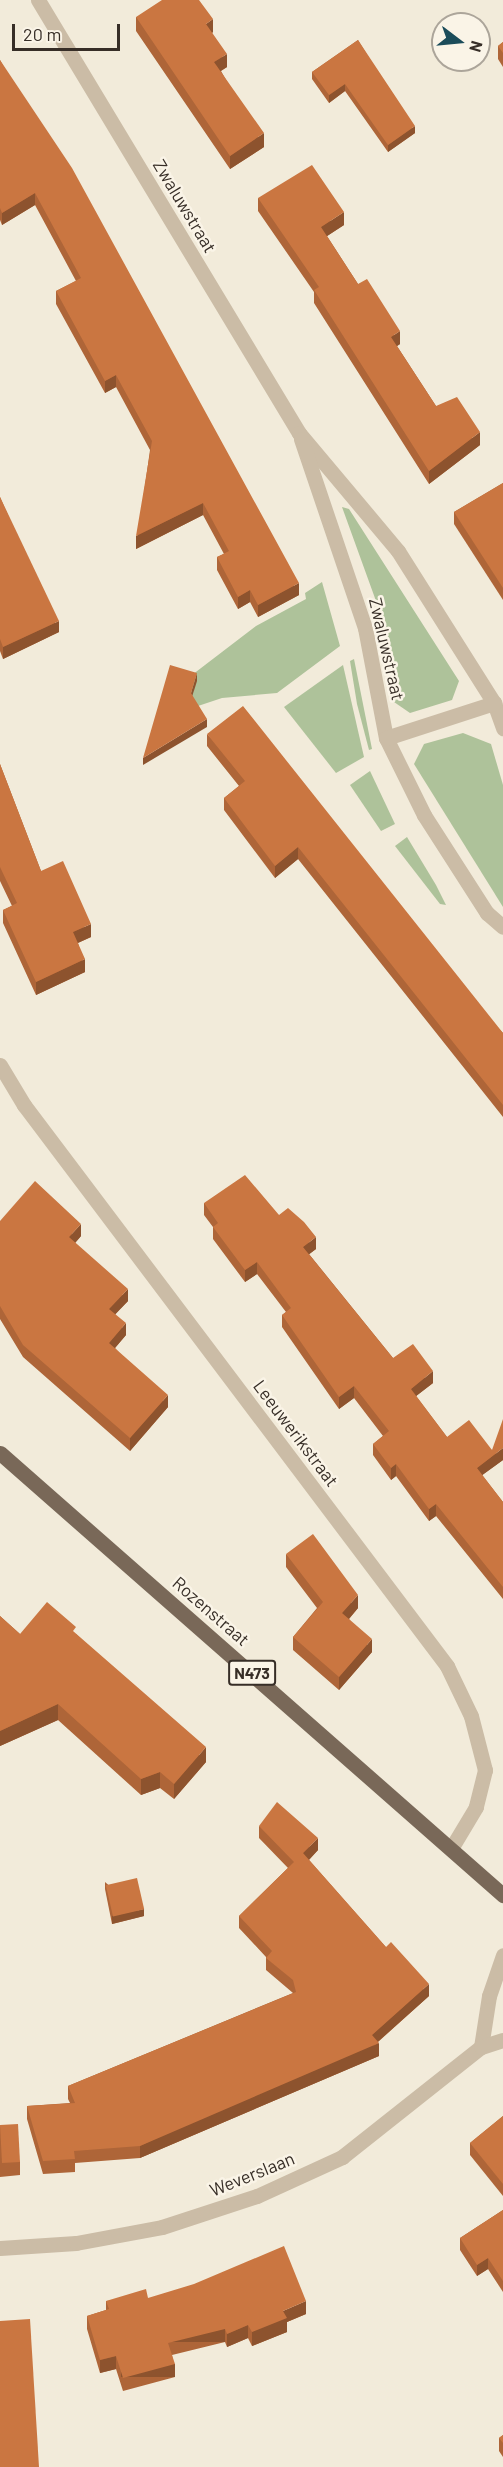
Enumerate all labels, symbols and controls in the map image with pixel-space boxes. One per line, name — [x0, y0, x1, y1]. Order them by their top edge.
scale bar — [15, 12, 123, 50]
north arrow — [431, 12, 491, 72]
text: 20 m — [23, 23, 61, 45]
text: N — [466, 39, 487, 54]
street label: Zwaluwstraat — [149, 156, 221, 256]
street label: Zwaluwstraat — [365, 596, 409, 702]
street label: Leeuwerikstraat — [249, 1375, 343, 1491]
street label: Rozenstraat — [168, 1572, 254, 1650]
road number: N473 — [228, 1660, 276, 1686]
street label: Weverslaan — [206, 2147, 298, 2201]

